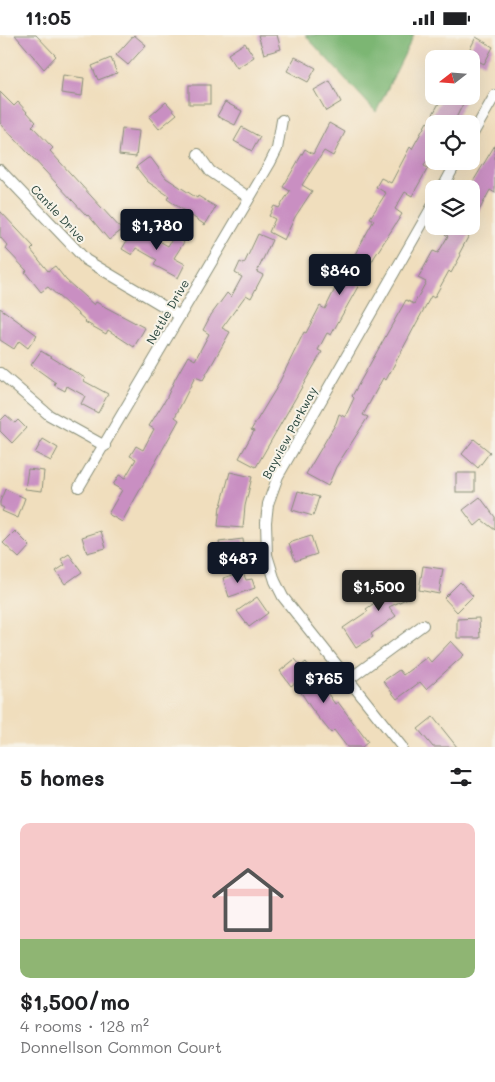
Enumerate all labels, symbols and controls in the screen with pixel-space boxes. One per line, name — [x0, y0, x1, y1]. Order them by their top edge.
text: 11:05 — [25, 5, 71, 30]
north arrow — [425, 50, 480, 105]
map controls — [425, 50, 480, 235]
button: locate — [425, 115, 480, 170]
button: layers — [425, 180, 480, 235]
street label: Cantle Drive — [28, 181, 90, 246]
pin: $1,780 — [116, 209, 198, 251]
text: $1,780 — [131, 214, 183, 235]
pin: $840 — [310, 253, 370, 296]
text: $840 — [320, 259, 360, 280]
street label: Nettle Drive — [142, 276, 192, 347]
street label: Bayview Parkway — [258, 384, 320, 481]
pin: $487 — [208, 541, 268, 584]
text: $487 — [219, 547, 257, 568]
pin: $1,500 — [338, 569, 420, 612]
text: $1,500 — [353, 575, 405, 596]
pin: $765 — [294, 661, 354, 704]
text: $765 — [305, 667, 343, 688]
icon: filters — [447, 763, 475, 791]
text: 5 homes — [20, 764, 105, 791]
icon: home — [203, 855, 293, 945]
text: $1,500/mo — [20, 988, 130, 1015]
text: 4 rooms · 128 m² — [20, 1015, 149, 1036]
text: Donnellson Common Court — [20, 1036, 222, 1057]

